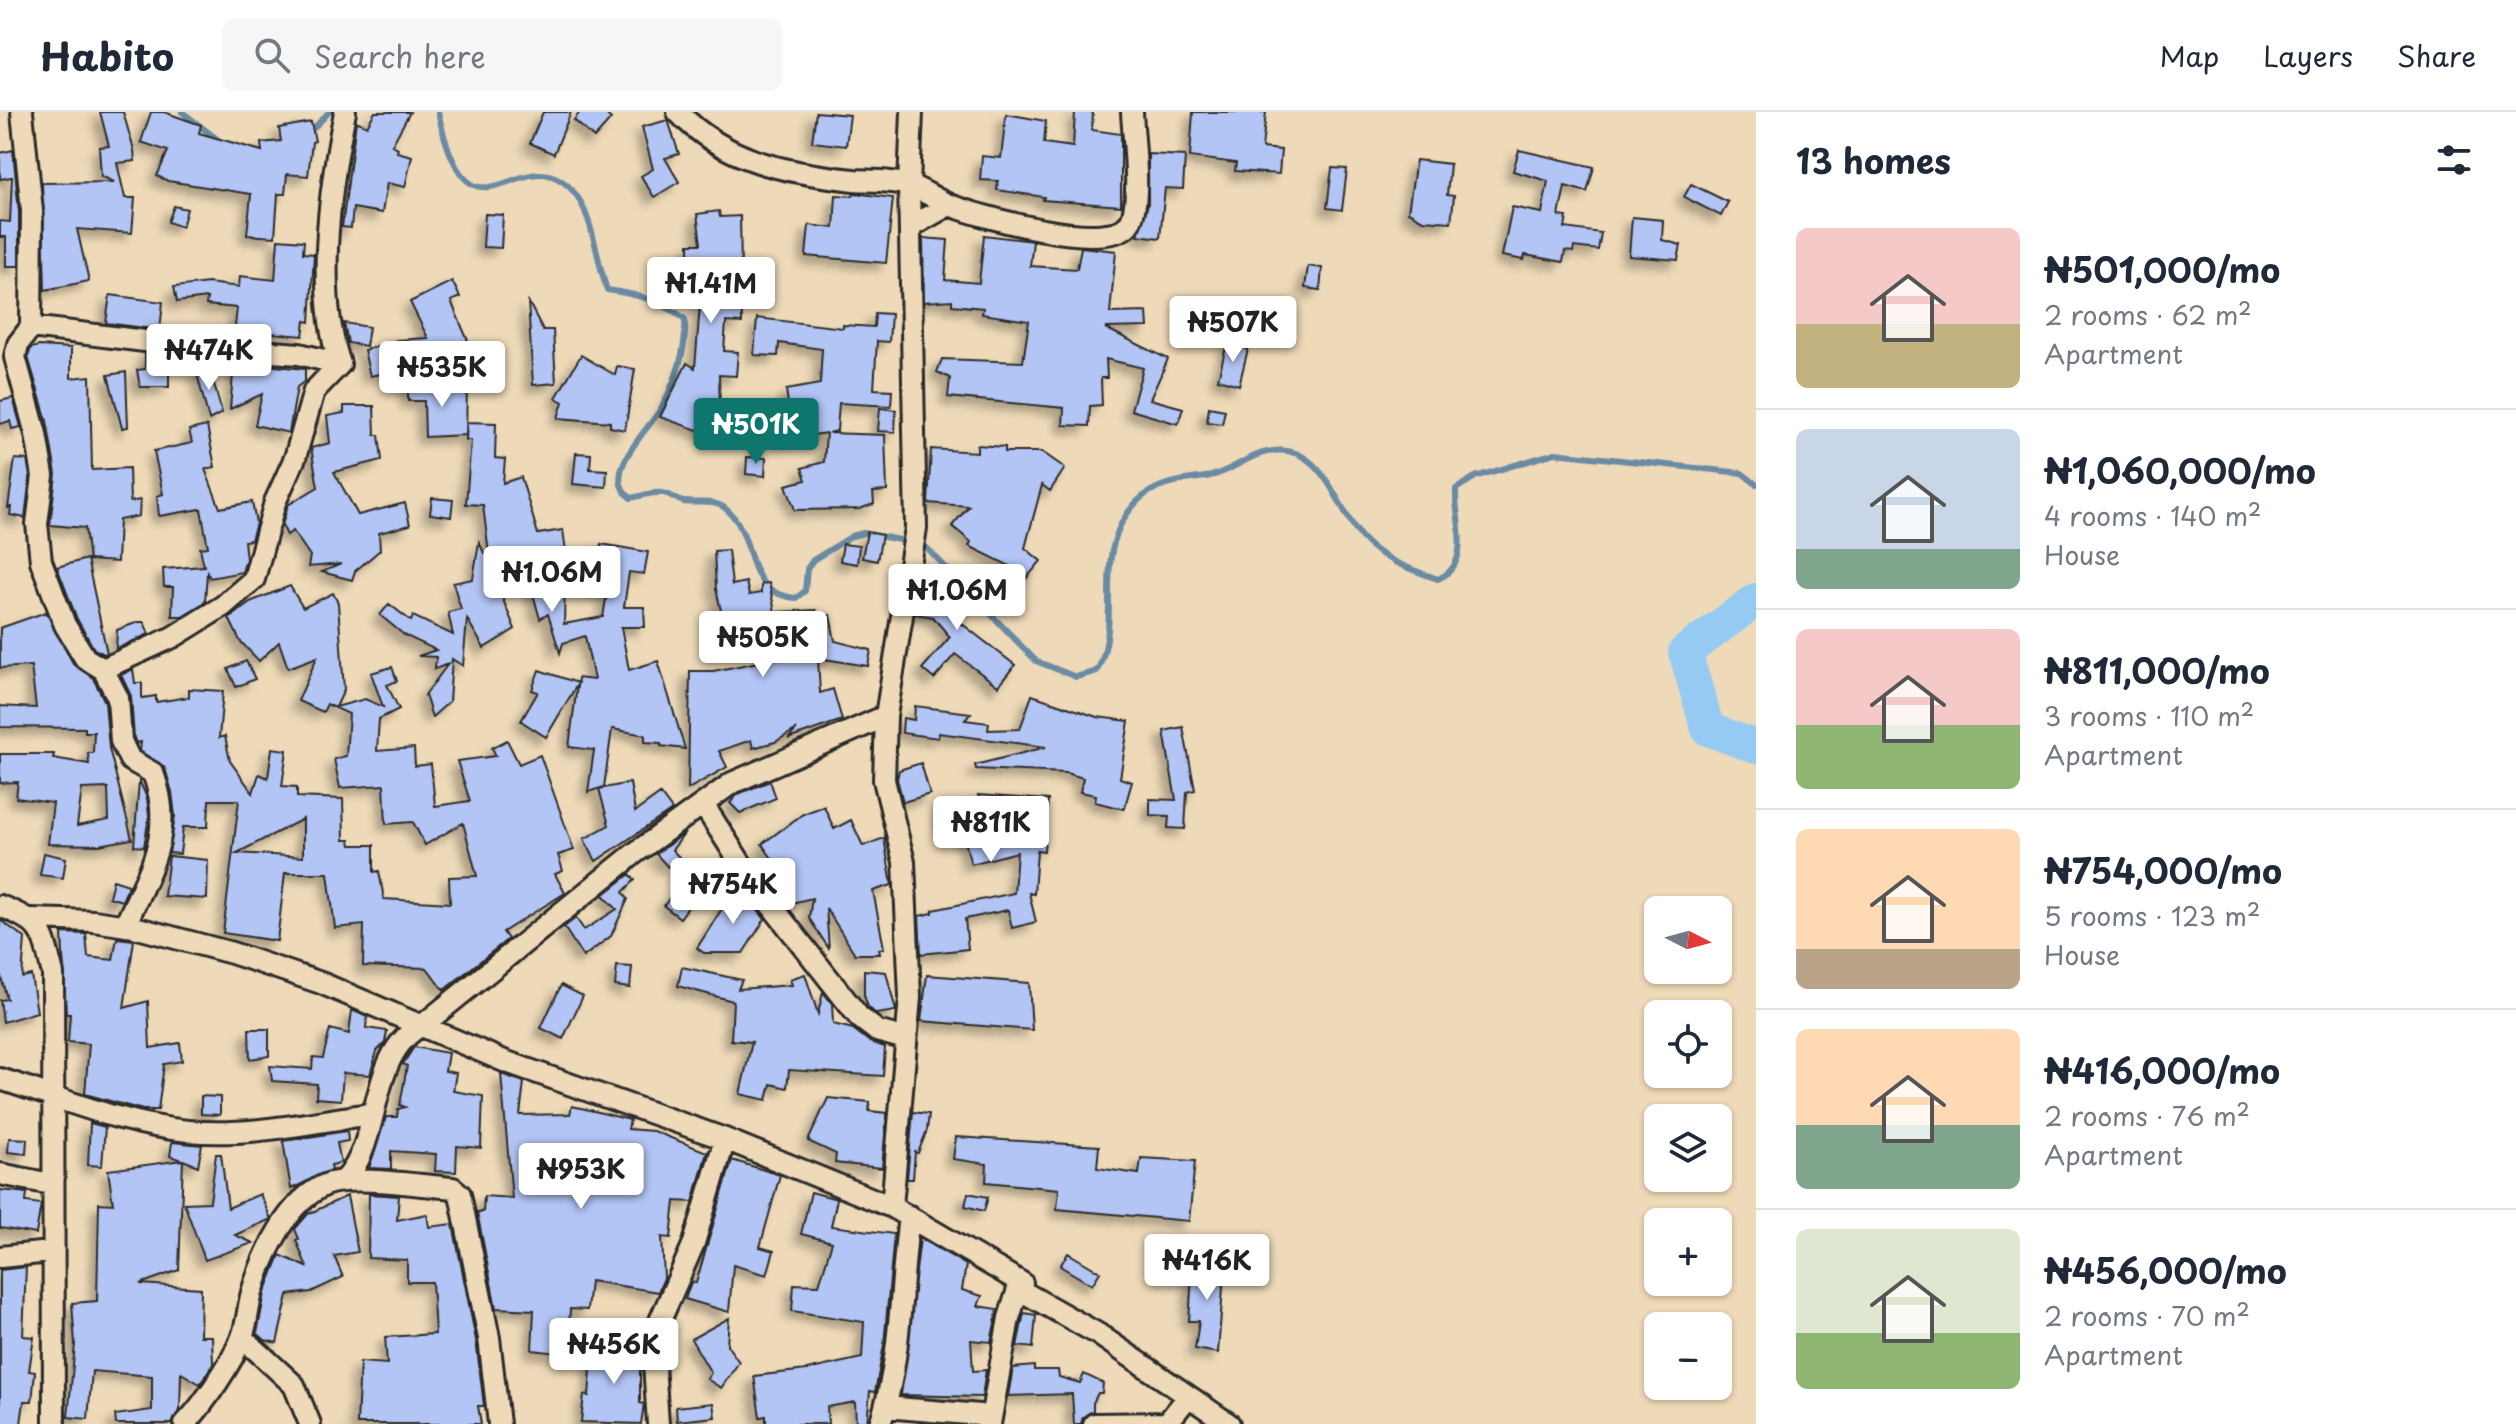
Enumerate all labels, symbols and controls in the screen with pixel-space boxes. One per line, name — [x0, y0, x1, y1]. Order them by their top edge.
search box — [222, 19, 782, 91]
text: Habito — [40, 27, 174, 84]
icon: search — [250, 33, 294, 77]
text: Search here — [314, 33, 486, 78]
text: Map — [2159, 34, 2219, 77]
text: Layers — [2263, 34, 2353, 77]
text: Share — [2397, 34, 2476, 77]
text: 13 homes — [1796, 134, 1951, 186]
icon: filters — [2432, 138, 2476, 182]
text: ₦501,000/mo — [2044, 243, 2280, 295]
pin: ₦1.41M — [646, 257, 776, 325]
icon: home — [1860, 260, 1956, 356]
text: ₦1.41M — [665, 263, 757, 302]
text: 2 rooms · 62 m² — [2044, 295, 2252, 334]
pin: ₦507K — [1177, 296, 1289, 364]
text: ₦507K — [1187, 302, 1279, 341]
pin: ₦474K — [153, 324, 265, 392]
text: ₦474K — [164, 330, 254, 369]
text: Apartment — [2044, 334, 2183, 373]
pin: ₦535K — [386, 341, 498, 409]
text: ₦535K — [397, 347, 487, 386]
pin: ₦501K — [700, 398, 812, 466]
text: ₦501K — [712, 404, 800, 443]
text: ₦1,060,000/mo — [2044, 444, 2316, 496]
icon: home — [1860, 461, 1956, 557]
text: 4 rooms · 140 m² — [2044, 496, 2262, 535]
text: House — [2044, 535, 2120, 574]
pin: ₦1.06M — [487, 546, 617, 614]
text: ₦1.06M — [501, 552, 603, 591]
pin: ₦1.06M — [892, 564, 1022, 632]
text: ₦1.06M — [906, 570, 1008, 609]
pin: ₦505K — [707, 611, 819, 679]
text: ₦505K — [717, 617, 809, 656]
text: ₦811,000/mo — [2044, 644, 2270, 696]
icon: home — [1860, 661, 1956, 757]
text: 3 rooms · 110 m² — [2044, 696, 2254, 735]
text: Apartment — [2044, 735, 2183, 774]
pin: ₦811K — [935, 796, 1047, 864]
text: ₦811K — [951, 802, 1031, 841]
text: ₦754,000/mo — [2044, 844, 2282, 896]
pin: ₦754K — [677, 858, 789, 926]
icon: home — [1860, 861, 1956, 957]
text: ₦754K — [688, 864, 778, 903]
north arrow — [1644, 896, 1732, 984]
map controls — [1644, 896, 1732, 1400]
text: 5 rooms · 123 m² — [2044, 896, 2260, 935]
text: House — [2044, 935, 2120, 974]
button: locate — [1644, 1000, 1732, 1088]
text: ₦416,000/mo — [2044, 1044, 2280, 1096]
icon: home — [1860, 1061, 1956, 1157]
text: 2 rooms · 76 m² — [2044, 1096, 2250, 1135]
button: layers — [1644, 1104, 1732, 1192]
text: Apartment — [2044, 1135, 2183, 1174]
pin: ₦953K — [525, 1143, 637, 1211]
text: ₦953K — [537, 1149, 625, 1188]
button: + — [1644, 1208, 1732, 1296]
pin: ₦416K — [1151, 1234, 1263, 1302]
text: ₦416K — [1162, 1240, 1252, 1279]
text: ₦456,000/mo — [2044, 1244, 2287, 1296]
icon: home — [1860, 1261, 1956, 1357]
text: 2 rooms · 70 m² — [2044, 1296, 2250, 1335]
button: − — [1644, 1312, 1732, 1400]
pin: ₦456K — [558, 1318, 670, 1386]
text: ₦456K — [567, 1324, 661, 1363]
text: Apartment — [2044, 1335, 2183, 1374]

